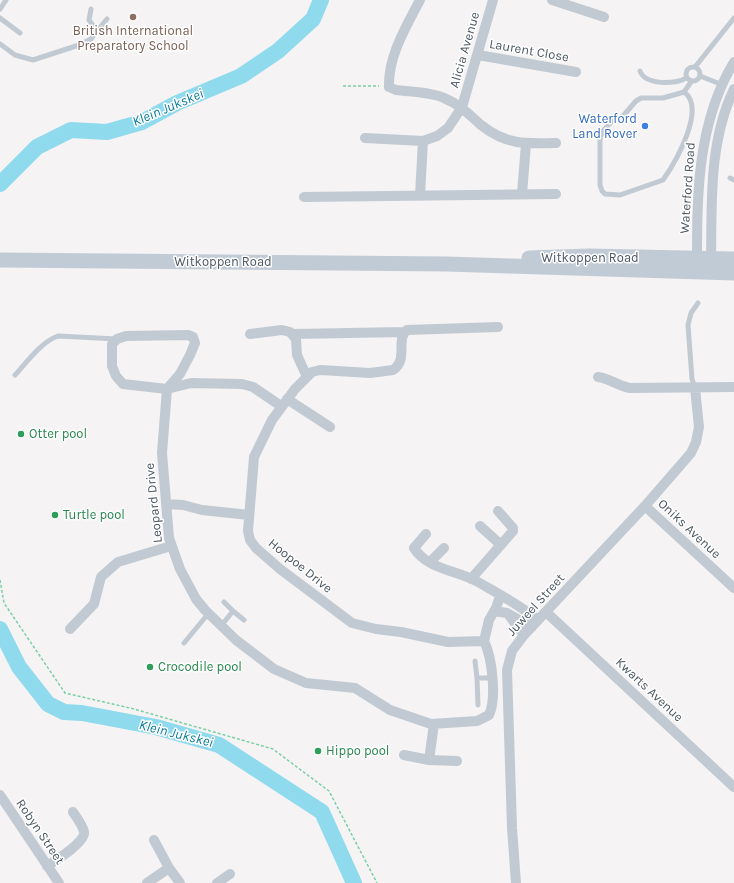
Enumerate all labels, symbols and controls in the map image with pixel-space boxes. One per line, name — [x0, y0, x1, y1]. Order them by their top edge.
street label: Alicia Avenue — [447, 10, 483, 90]
marker: British International Preparatory School — [128, 12, 138, 22]
place label: British International Preparatory School — [73, 23, 193, 54]
street label: Laurent Close — [488, 36, 570, 66]
water label: Klein Jukskei — [130, 85, 206, 131]
place label: Waterford Land Rover — [572, 111, 637, 142]
marker: Waterford Land Rover — [640, 121, 650, 131]
street label: Waterford Road — [677, 142, 699, 234]
street label: Witkoppen Road — [541, 250, 639, 266]
street label: Witkoppen Road — [174, 254, 272, 270]
place label: Otter pool — [29, 426, 87, 442]
marker: Otter pool — [16, 429, 26, 439]
street label: Leopard Drive — [142, 462, 166, 544]
street label: Oniks Avenue — [654, 496, 724, 562]
place label: Turtle pool — [63, 507, 125, 523]
marker: Turtle pool — [50, 510, 60, 520]
street label: Hoopoe Drive — [265, 535, 335, 597]
street label: Juweel Street — [504, 571, 568, 639]
street label: Kwarts Avenue — [612, 655, 686, 725]
place label: Crocodile pool — [158, 659, 242, 675]
marker: Crocodile pool — [145, 662, 155, 672]
water label: Klein Jukskei — [137, 717, 215, 751]
place label: Hippo pool — [326, 743, 389, 759]
marker: Hippo pool — [313, 746, 323, 756]
street label: Robyn Street — [12, 796, 68, 868]

